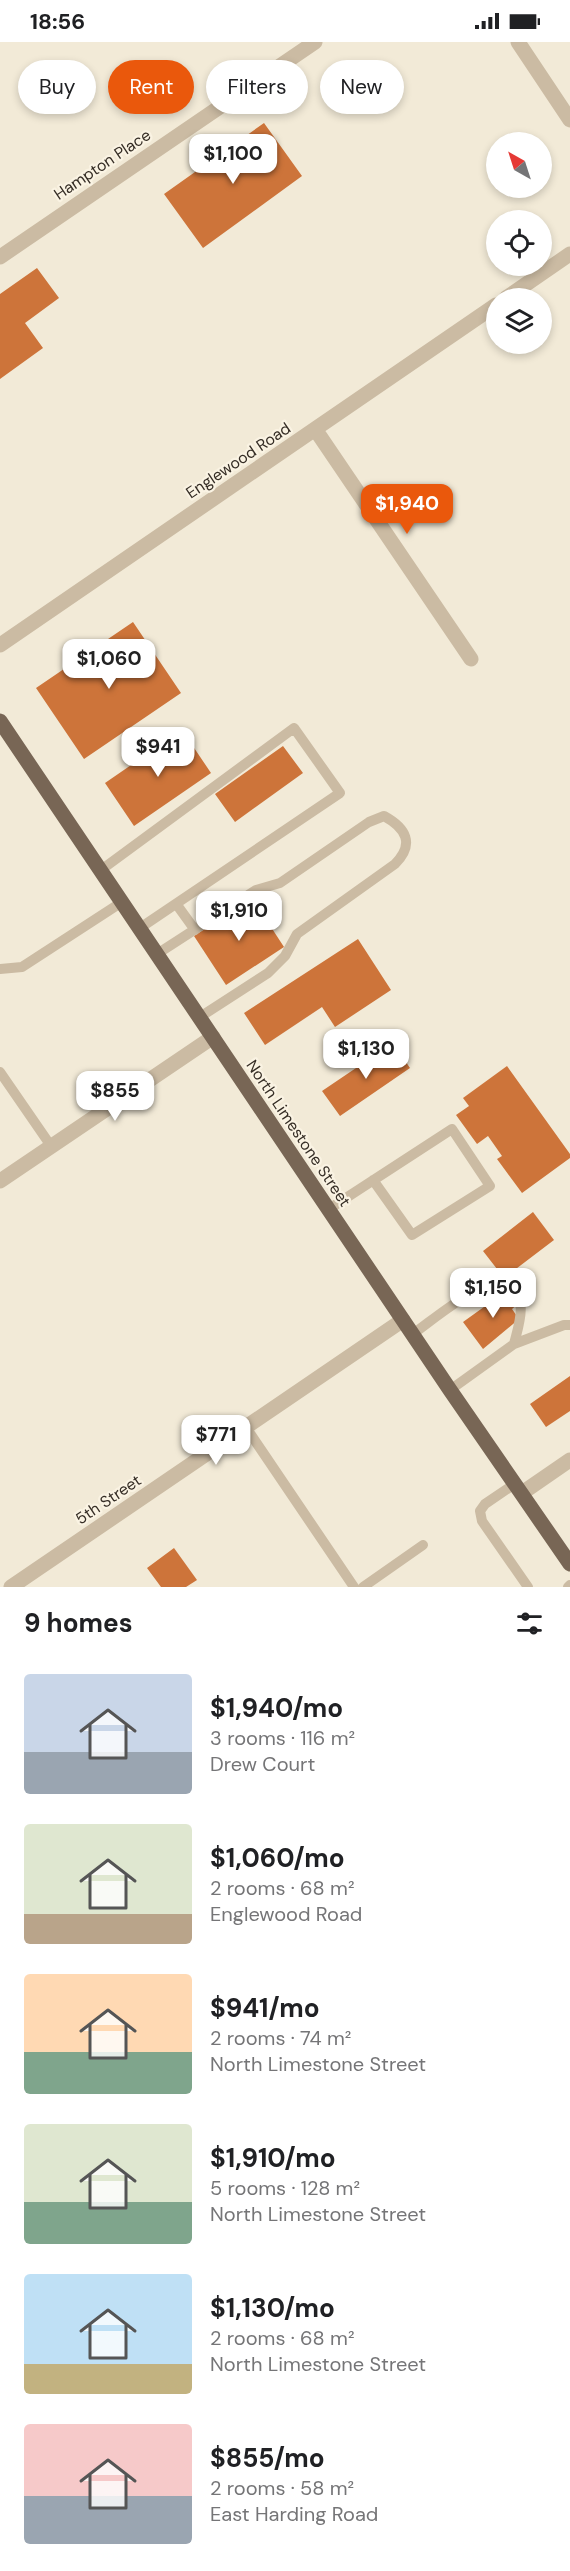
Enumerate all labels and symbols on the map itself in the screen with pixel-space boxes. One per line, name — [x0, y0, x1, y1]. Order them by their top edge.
street label: Hampton Place — [50, 124, 155, 205]
north arrow — [486, 132, 552, 198]
pin: $1,100 — [184, 134, 282, 185]
street label: Englewood Road — [182, 418, 295, 503]
pin: $1,940 — [358, 484, 456, 535]
pin: $1,060 — [60, 639, 158, 690]
pin: $941 — [122, 727, 194, 778]
pin: $1,910 — [190, 891, 288, 942]
pin: $1,130 — [317, 1029, 415, 1080]
street label: North Limestone Street — [242, 1056, 356, 1211]
pin: $855 — [79, 1071, 151, 1122]
pin: $1,150 — [444, 1268, 542, 1319]
pin: $771 — [180, 1415, 252, 1466]
street label: 5th Street — [71, 1470, 145, 1529]

